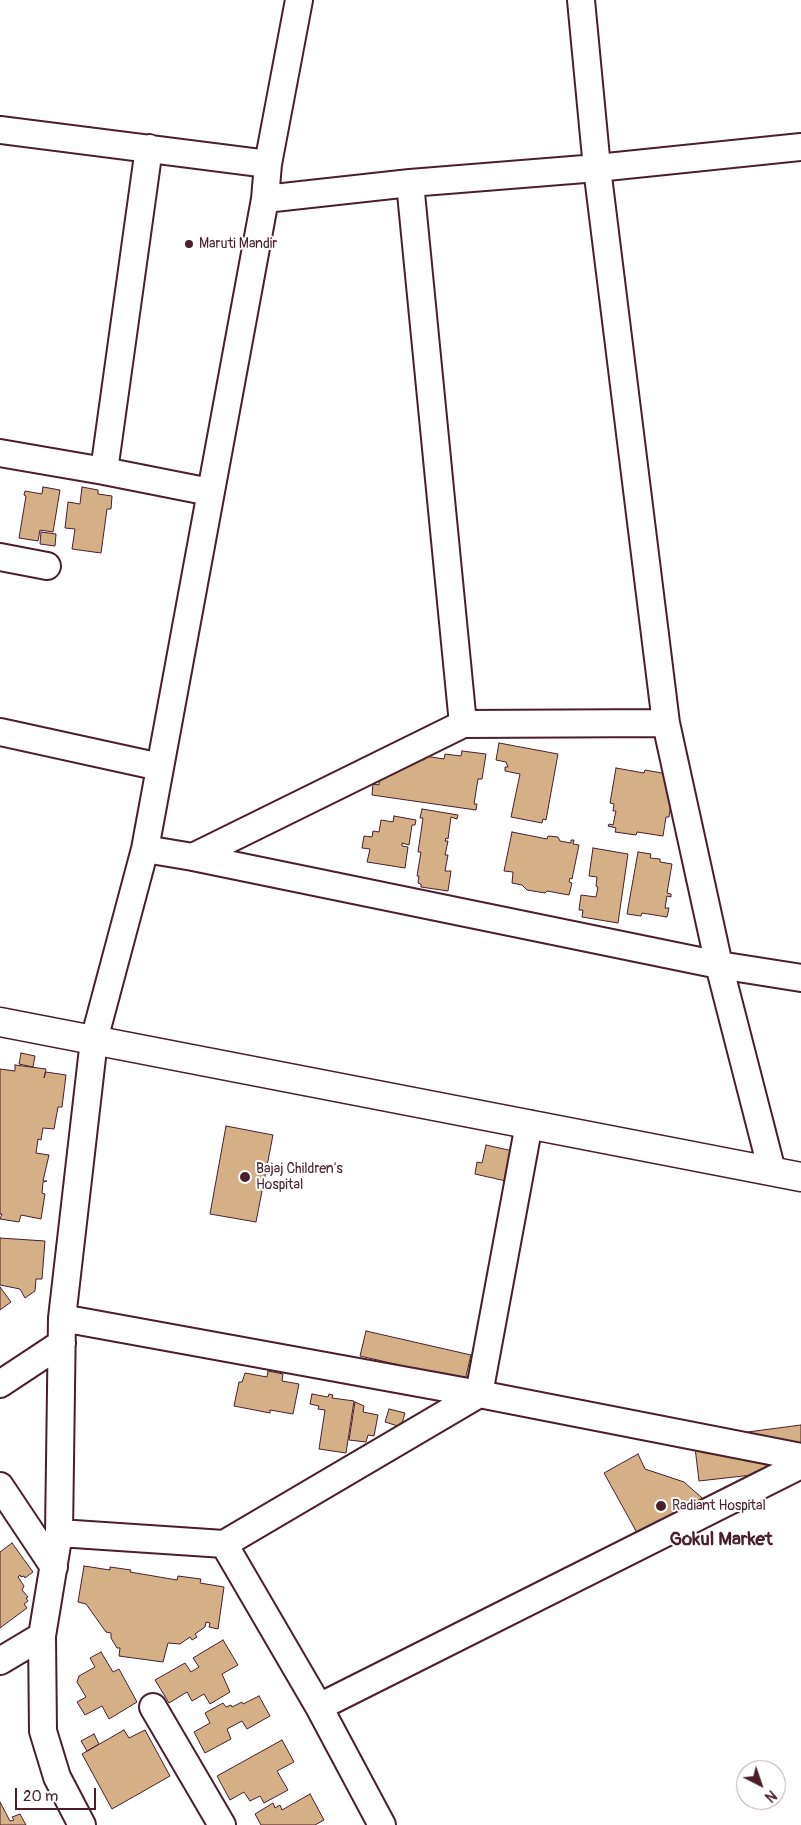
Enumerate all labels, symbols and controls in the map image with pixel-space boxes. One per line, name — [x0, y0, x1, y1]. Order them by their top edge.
place label: Maruti Mandir — [199, 236, 277, 252]
marker: Maruti Mandir — [183, 238, 195, 250]
place label: Bajaj Children's Hospital — [256, 1161, 343, 1194]
marker: Bajaj Children's Hospital — [238, 1170, 252, 1184]
place label: Radiant Hospital — [672, 1498, 766, 1514]
marker: Radiant Hospital — [654, 1499, 668, 1513]
district label: Gokul Market — [669, 1529, 773, 1551]
north arrow — [736, 1760, 786, 1810]
scale bar — [18, 1778, 99, 1810]
text: N — [761, 1786, 780, 1805]
text: 20 m — [23, 1787, 58, 1806]

